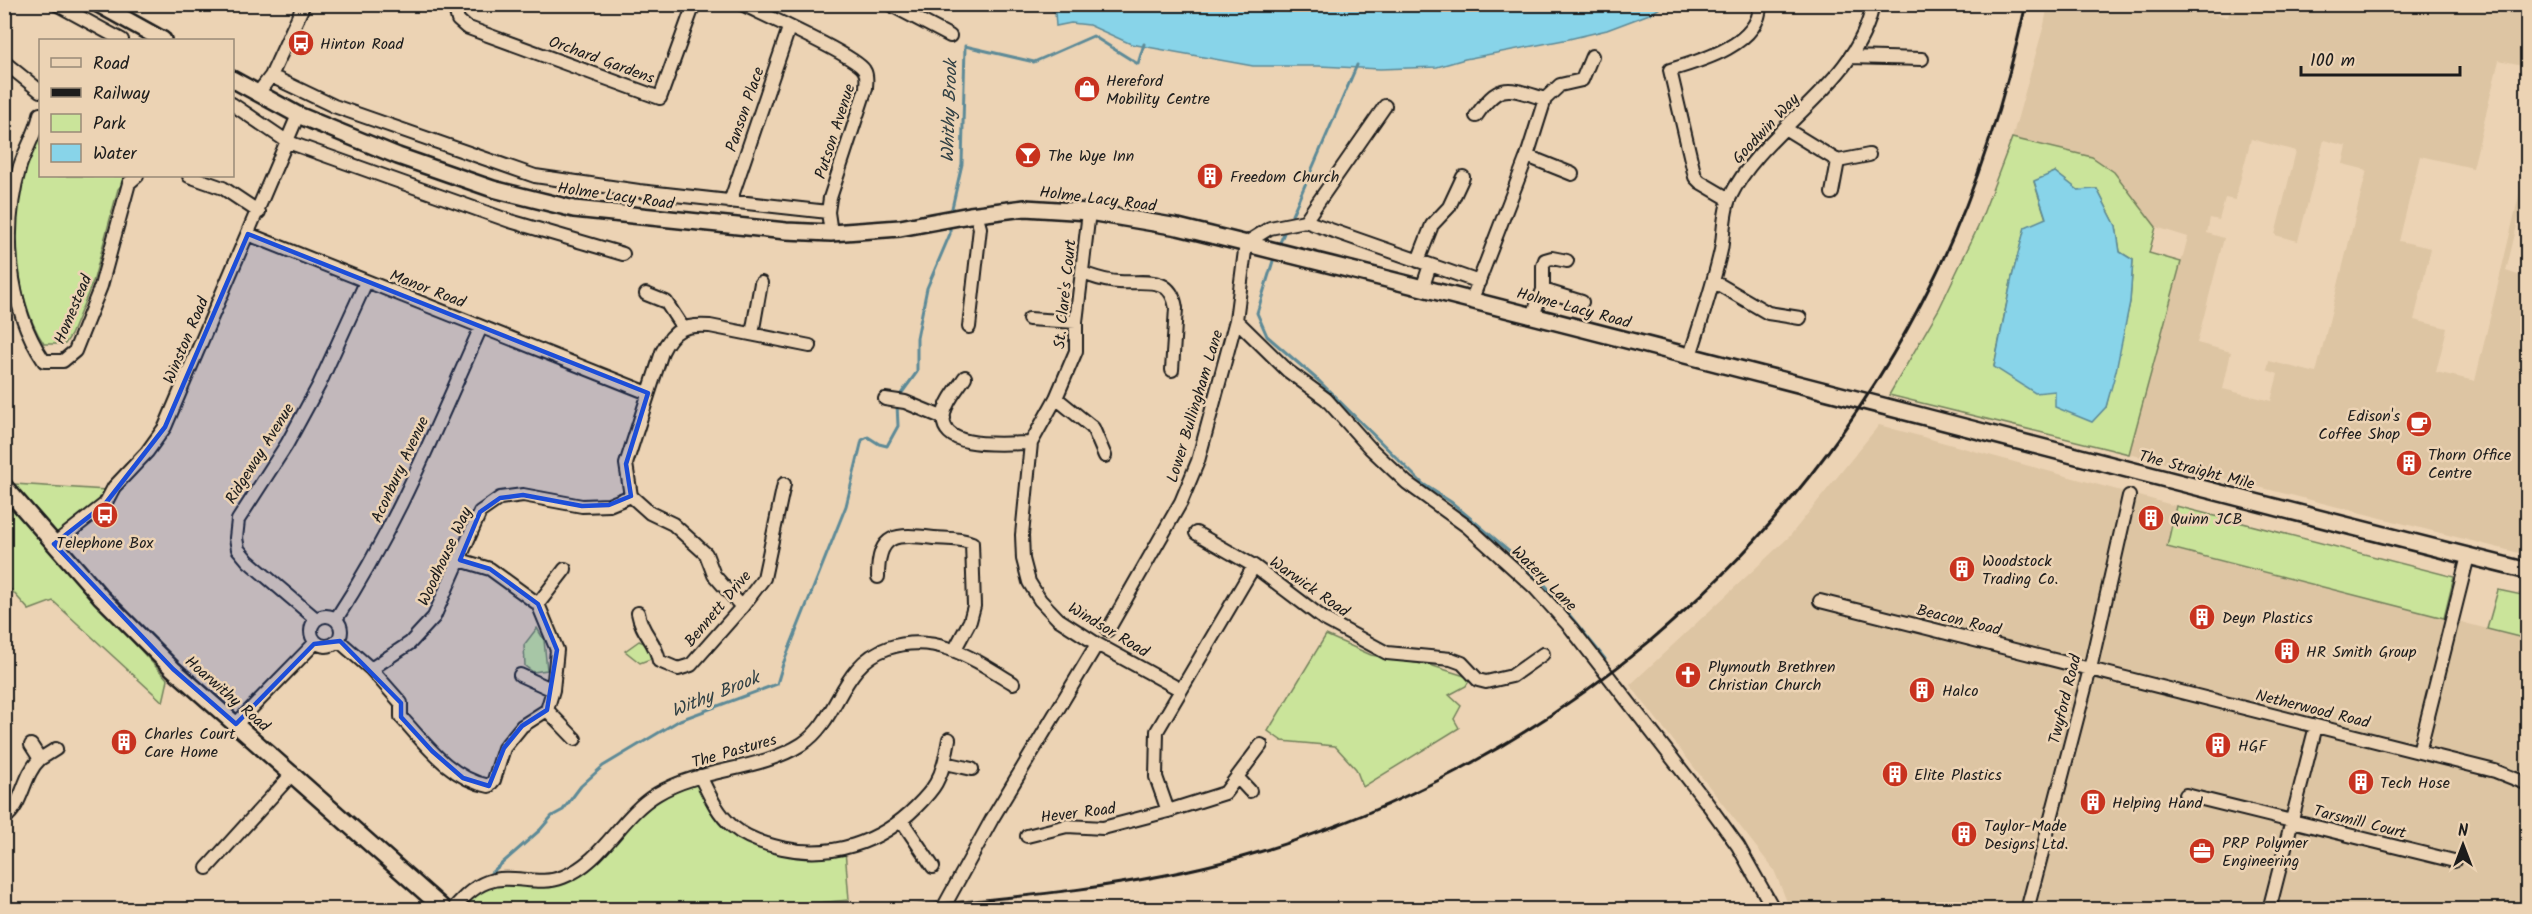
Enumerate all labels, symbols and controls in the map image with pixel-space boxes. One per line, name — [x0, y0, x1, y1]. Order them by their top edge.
bus stop icon: Hinton Road — [286, 28, 316, 58]
street label: Orchard Gardens — [545, 30, 658, 91]
place label: Hinton Road — [320, 32, 405, 57]
legend — [39, 39, 234, 177]
scale bar — [2301, 39, 2460, 77]
text: 100 m — [2310, 47, 2355, 76]
text: Road — [93, 50, 130, 79]
water label: Whithy Brook — [934, 57, 967, 163]
street label: Panson Place — [719, 64, 772, 155]
place label: Hereford Mobility Centre — [1106, 69, 1210, 112]
shop icon: Hereford Mobility Centre — [1072, 74, 1102, 104]
text: Railway — [93, 80, 150, 109]
street label: Putson Avenue — [808, 81, 863, 182]
street label: Goodwin Way — [1727, 87, 1806, 170]
text: Park — [93, 110, 126, 139]
text: Water — [93, 140, 138, 169]
bar icon: The Wye Inn — [1013, 140, 1043, 170]
place label: The Wye Inn — [1048, 144, 1134, 169]
building icon: Freedom Church — [1195, 161, 1225, 191]
place label: Freedom Church — [1230, 165, 1339, 190]
street label: Holme Lacy Road — [556, 176, 677, 217]
street label: Holme Lacy Road — [1038, 180, 1159, 219]
street label: St. Clare's Court — [1047, 237, 1084, 350]
street label: Manor Road — [386, 263, 470, 316]
street label: Homestead — [47, 270, 100, 348]
street label: Holme Lacy Road — [1514, 281, 1635, 336]
street label: Winston Road — [157, 292, 216, 388]
street label: Lower Bullingham Lane — [1160, 327, 1231, 486]
street label: Ridgeway Avenue — [219, 398, 301, 509]
place label: Edison's Coffee Shop — [2318, 404, 2400, 447]
cafe icon: Edison's Coffee Shop — [2404, 409, 2434, 439]
street label: Aconbury Avenue — [365, 412, 436, 527]
place label: Thorn Office Centre — [2428, 443, 2511, 486]
street label: The Straight Mile — [2136, 444, 2257, 497]
building icon: Thorn Office Centre — [2394, 448, 2424, 478]
bus stop icon: Telephone Box — [90, 500, 120, 530]
street label: Woodhouse Way — [412, 503, 479, 610]
building icon: Quinn JCB — [2136, 503, 2166, 533]
place label: Quinn JCB — [2170, 507, 2243, 532]
place label: Telephone Box — [57, 531, 155, 556]
street label: Watery Lane — [1505, 540, 1583, 618]
place label: Woodstock Trading Co. — [1982, 549, 2058, 592]
street label: Warwick Road — [1264, 550, 1355, 625]
building icon: Woodstock Trading Co. — [1947, 554, 1977, 584]
street label: Bennett Drive — [678, 565, 758, 653]
street label: Windsor Road — [1063, 596, 1154, 665]
street label: Beacon Road — [1914, 598, 2005, 643]
building icon: Deyn Plastics — [2187, 602, 2217, 632]
place label: Deyn Plastics — [2222, 606, 2313, 631]
building icon: HR Smith Group — [2272, 636, 2302, 666]
place label: HR Smith Group — [2306, 640, 2417, 665]
street label: Hoarwithy Road — [179, 650, 276, 739]
street label: Twyford Road — [2042, 651, 2089, 747]
place label: Plymouth Brethren Christian Church — [1708, 655, 1835, 698]
church icon: Plymouth Brethren Christian Church — [1673, 660, 1703, 690]
water label: Withy Brook — [667, 664, 766, 726]
building icon: Halco — [1907, 675, 1937, 705]
place label: Halco — [1942, 679, 1979, 704]
street label: Netherwood Road — [2253, 683, 2373, 736]
place label: Charles Court Care Home — [144, 722, 236, 765]
building icon: Charles Court Care Home — [109, 727, 139, 757]
street label: The Pastures — [689, 727, 780, 775]
building icon: HGF — [2203, 730, 2233, 760]
place label: HGF — [2238, 734, 2268, 759]
building icon: Elite Plastics — [1880, 759, 1910, 789]
place label: Elite Plastics — [1914, 763, 2002, 788]
building icon: Tech Hose — [2346, 767, 2376, 797]
place label: Tech Hose — [2380, 771, 2450, 796]
building icon: Helping Hand — [2078, 787, 2108, 817]
place label: Helping Hand — [2112, 791, 2204, 816]
street label: Hever Road — [1039, 796, 1118, 831]
street label: Tarsmill Court — [2311, 799, 2410, 846]
place label: Taylor-Made Designs Ltd. — [1984, 814, 2068, 857]
north arrow — [2433, 815, 2493, 875]
building icon: Taylor-Made Designs Ltd. — [1949, 819, 1979, 849]
text: N — [2458, 819, 2468, 844]
place label: PRP Polymer Engineering — [2222, 831, 2309, 874]
office icon: PRP Polymer Engineering — [2187, 836, 2217, 866]

